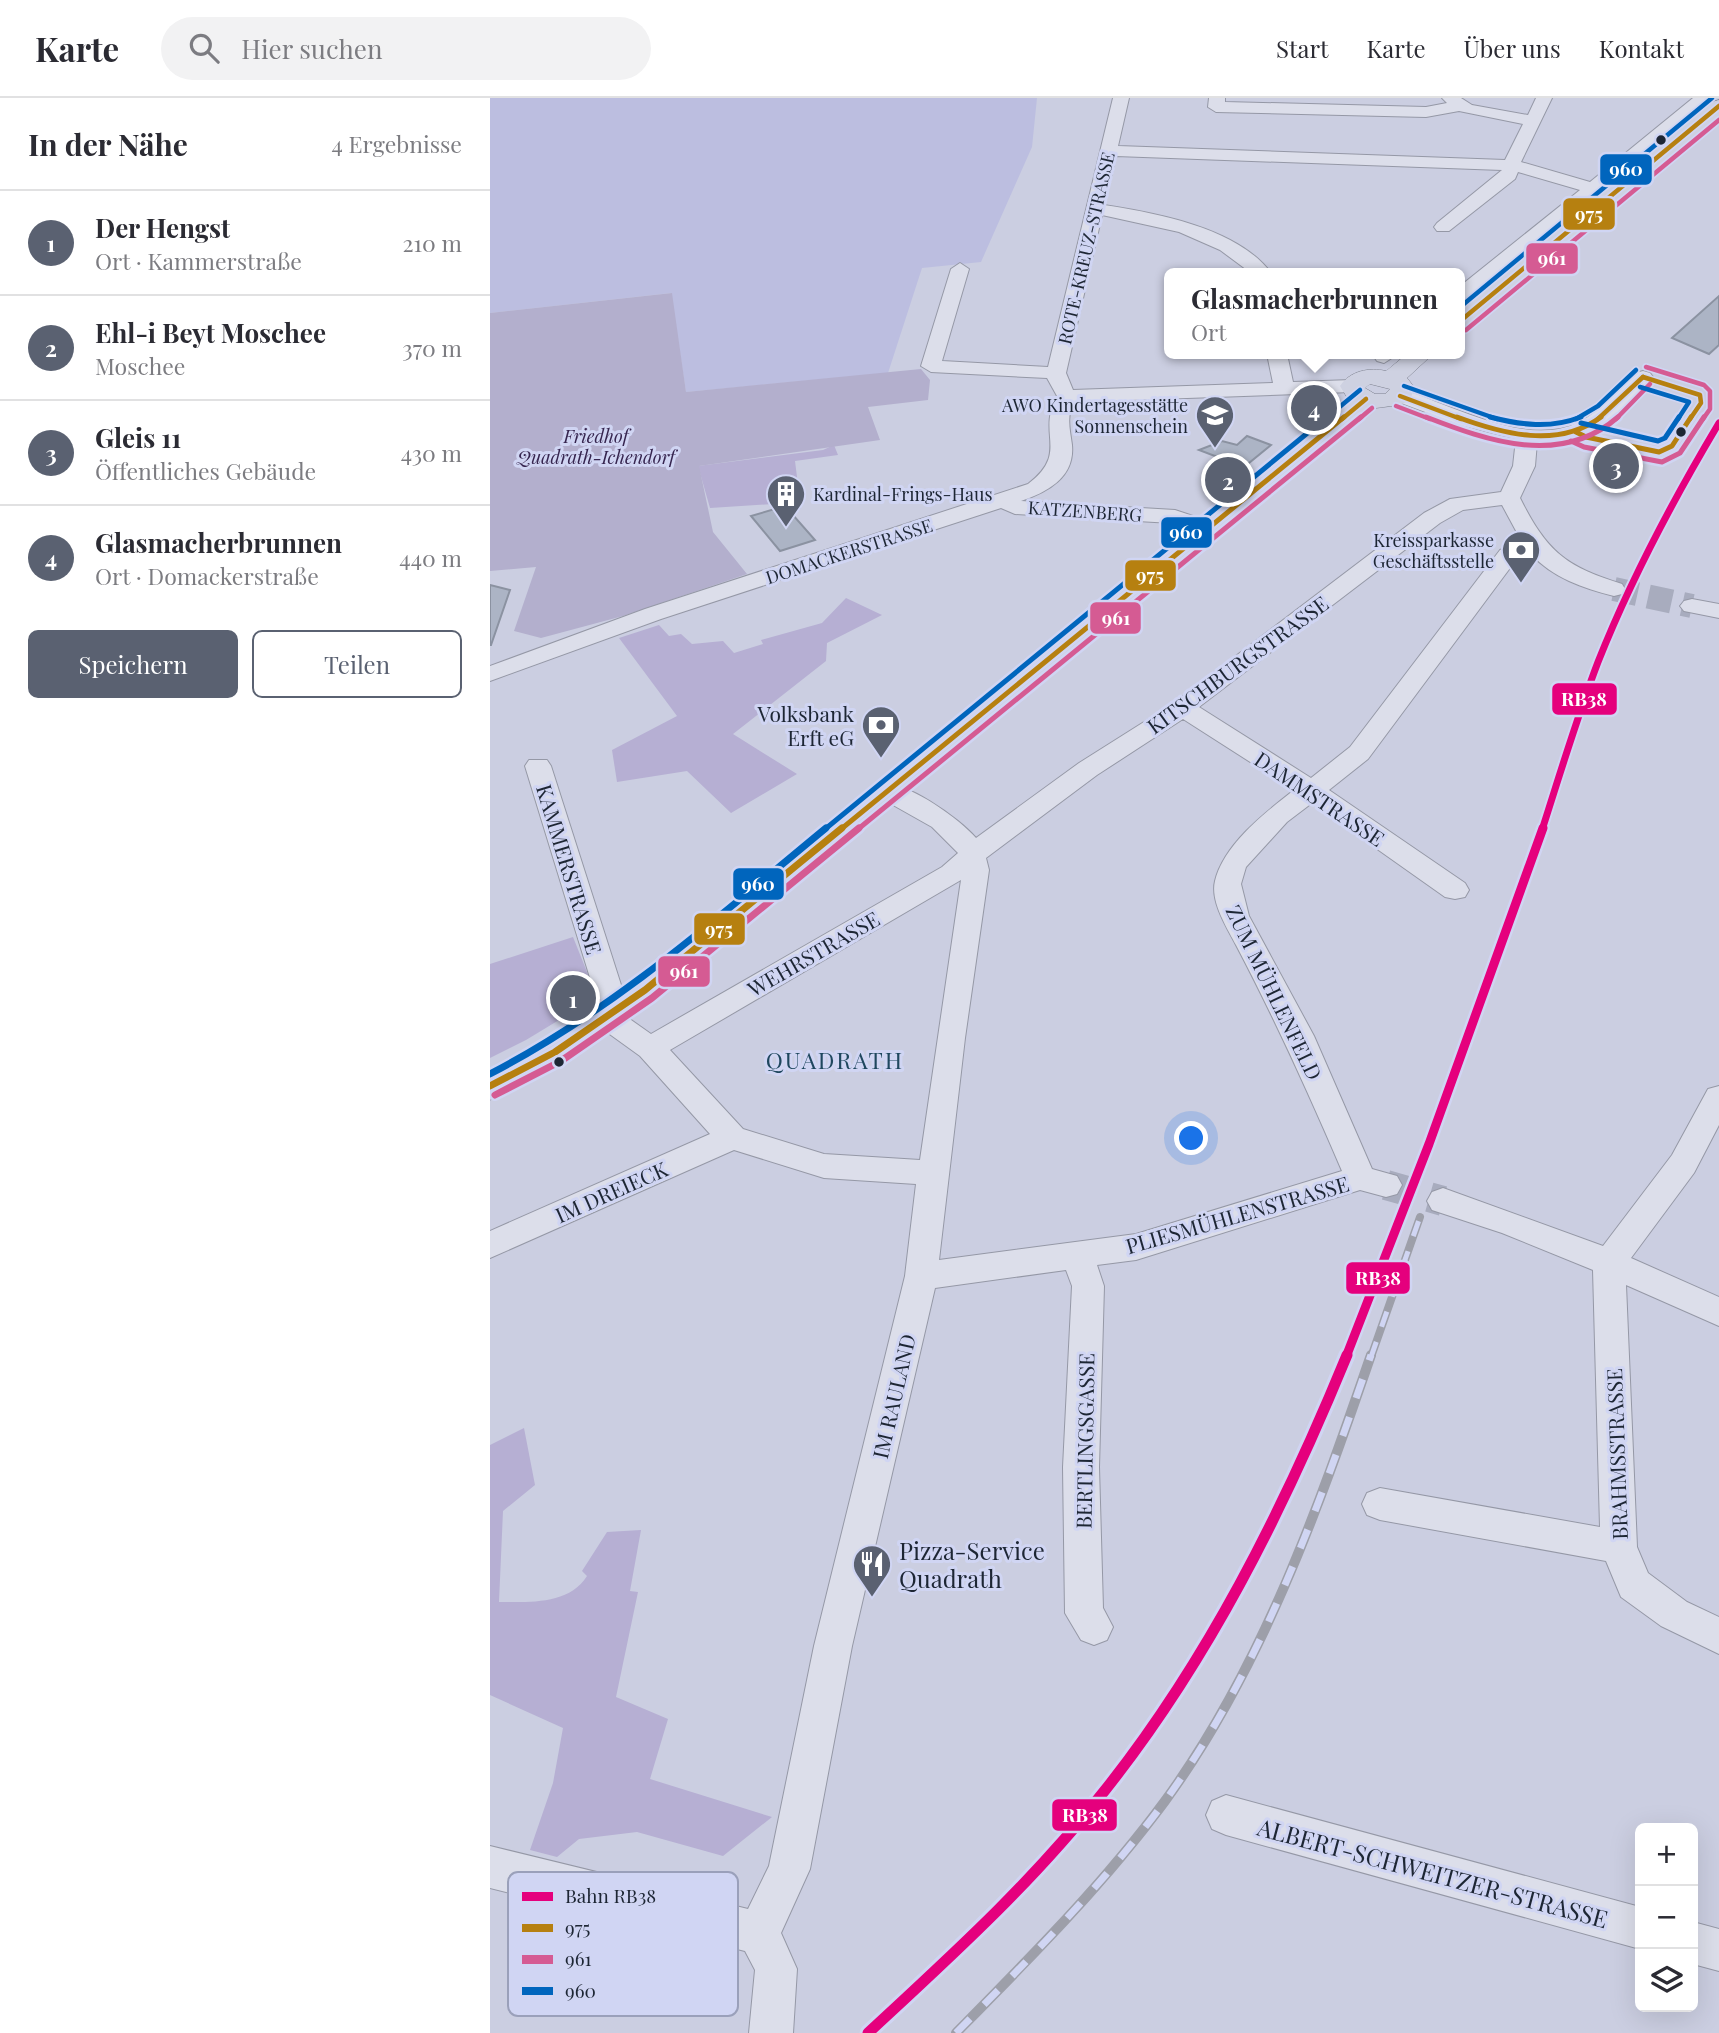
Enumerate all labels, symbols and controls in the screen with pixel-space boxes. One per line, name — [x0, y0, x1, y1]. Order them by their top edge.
search box — [161, 17, 651, 80]
text: Karte — [35, 26, 119, 70]
icon: search — [185, 29, 223, 67]
text: Hier suchen — [241, 31, 383, 66]
text: Start — [1276, 32, 1329, 64]
text: Karte — [1367, 32, 1426, 64]
text: Über uns — [1464, 32, 1561, 64]
text: Kontakt — [1599, 32, 1684, 64]
text: In der Nähe — [28, 124, 188, 164]
text: 4 Ergebnisse — [331, 128, 462, 159]
unlabelled marker — [1654, 133, 1668, 147]
street label: ROTE-KREUZ-STRASSE — [1052, 149, 1120, 347]
line badge: 960 — [1599, 153, 1653, 186]
text: 960 — [1609, 155, 1643, 181]
line badge: 975 — [1562, 197, 1616, 231]
text: 975 — [1575, 200, 1603, 226]
text: Der Hengst — [95, 210, 230, 245]
text: 1 — [47, 227, 55, 258]
text: 210 m — [403, 227, 462, 258]
line badge: 961 — [1525, 242, 1579, 275]
text: 961 — [1538, 244, 1566, 270]
text: Ort · Kammerstraße — [95, 245, 302, 276]
popup — [1164, 268, 1465, 359]
text: Glasmacherbrunnen — [1191, 281, 1438, 316]
text: Ehl-i Beyt Moschee — [95, 315, 326, 350]
text: Ort — [1191, 316, 1226, 347]
text: 2 — [45, 332, 57, 363]
text: 370 m — [402, 332, 462, 363]
text: Moschee — [95, 350, 185, 381]
pin: 4 — [1291, 382, 1337, 434]
place label: AWO Kindertagesstätte Sonnenschein — [1001, 393, 1188, 438]
school or university icon: AWO Kindertagesstätte Sonnenschein — [1194, 394, 1236, 449]
text: Gleis 11 — [95, 420, 181, 455]
park label: Friedhof Quadrath-Ichendorf — [516, 424, 678, 469]
unlabelled marker — [1674, 425, 1688, 439]
text: 3 — [45, 437, 57, 468]
text: 430 m — [401, 437, 462, 468]
pin: 3 — [1593, 440, 1639, 492]
pin: 2 — [1205, 454, 1251, 506]
text: Öffentliches Gebäude — [95, 455, 316, 486]
building icon: Kardinal-Frings-Haus — [765, 473, 807, 528]
place label: Kardinal-Frings-Haus — [813, 482, 993, 506]
street label: KATZENBERG — [1027, 495, 1143, 527]
street label: DOMACKERSTRASSE — [762, 513, 936, 589]
line badge: 960 — [1160, 516, 1213, 549]
text: 960 — [1169, 518, 1203, 544]
text: Glasmacherbrunnen — [95, 525, 342, 560]
place label: Kreissparkasse Geschäftsstelle — [1373, 528, 1494, 573]
bank icon: Kreissparkasse Geschäftsstelle — [1500, 529, 1542, 584]
text: 4 — [45, 542, 57, 573]
text: 440 m — [399, 542, 462, 573]
line badge: 975 — [1124, 559, 1177, 592]
text: Ort · Domackerstraße — [95, 560, 319, 591]
text: 975 — [1136, 561, 1164, 587]
street label: KITSCHBURGSTRASSE — [1141, 589, 1333, 739]
line badge: 961 — [1089, 601, 1142, 635]
text: 961 — [1102, 604, 1130, 630]
button: Speichern — [28, 630, 238, 698]
button: Teilen — [252, 630, 462, 698]
line badge: RB38 — [1551, 682, 1618, 716]
text: RB38 — [1561, 685, 1607, 711]
place label: Volksbank Erft eG — [756, 699, 854, 751]
bank icon: Volksbank Erft eG — [860, 704, 902, 759]
street label: DAMMSTRASSE — [1250, 744, 1390, 852]
street label: KAMMERSTRASSE — [531, 781, 609, 957]
line badge: 960 — [732, 867, 785, 901]
text: 960 — [741, 870, 775, 896]
street label: ZUM MÜHLENFELD — [1221, 900, 1329, 1084]
street label: WEHRSTRASSE — [741, 904, 884, 1003]
line badge: 975 — [693, 912, 746, 946]
text: 975 — [705, 915, 733, 941]
line badge: 961 — [657, 955, 711, 988]
text: 961 — [670, 957, 698, 983]
pin: 1 — [550, 972, 596, 1024]
district label: QUADRATH — [766, 1044, 904, 1075]
unlabelled marker — [552, 1055, 566, 1069]
your location — [1174, 1121, 1208, 1155]
street label: IM DREIECK — [550, 1154, 672, 1228]
street label: PLIESMÜHLENSTRASSE — [1122, 1169, 1352, 1259]
line badge: RB38 — [1345, 1261, 1411, 1295]
text: RB38 — [1355, 1264, 1401, 1290]
street label: IM RAULAND — [865, 1331, 921, 1461]
street label: BERTLINGSGASSE — [1068, 1353, 1100, 1529]
street label: BRAHMSSTRASSE — [1599, 1368, 1633, 1540]
place label: Pizza-Service Quadrath — [899, 1534, 1045, 1594]
restaurant icon: Pizza-Service Quadrath — [851, 1543, 893, 1598]
line badge: RB38 — [1051, 1798, 1118, 1832]
text: RB38 — [1062, 1801, 1108, 1827]
street label: ALBERT-SCHWEITZER-STRASSE — [1253, 1810, 1612, 1934]
map controls — [1635, 1823, 1698, 2012]
button: + — [1635, 1823, 1698, 1886]
legend — [508, 1872, 738, 2016]
text: Bahn RB38 — [565, 1882, 656, 1908]
button: − — [1635, 1886, 1698, 1949]
text: 975 — [565, 1914, 590, 1940]
text: 961 — [565, 1945, 592, 1971]
button: layers — [1635, 1949, 1698, 2012]
text: 960 — [565, 1977, 596, 2003]

